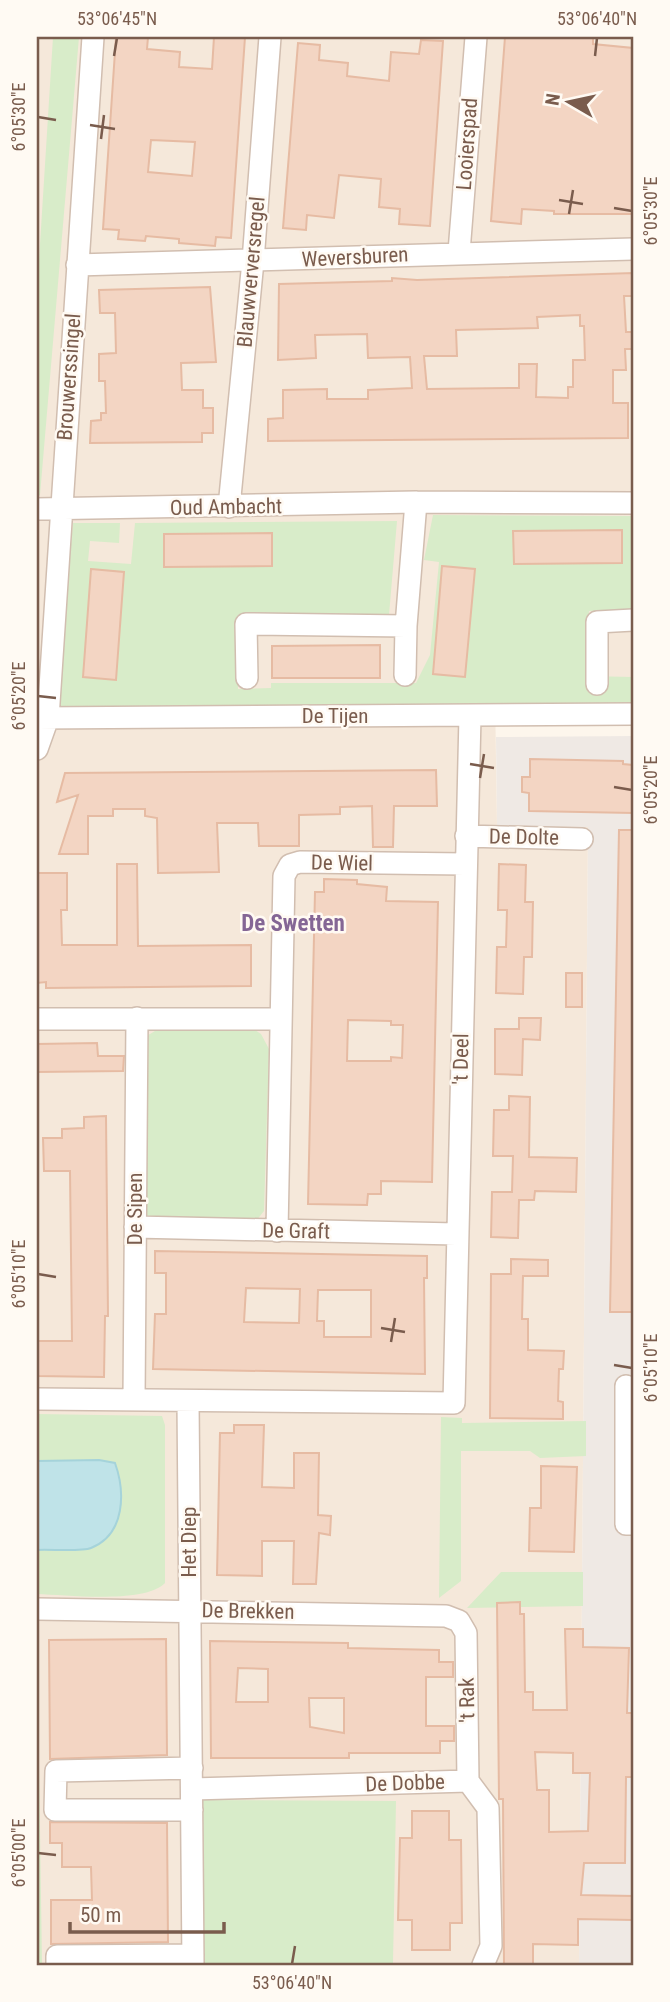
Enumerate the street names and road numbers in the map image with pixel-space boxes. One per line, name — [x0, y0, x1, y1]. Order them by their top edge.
street label: Looierspad — [452, 97, 482, 191]
street label: Blauwverversregel — [232, 196, 270, 348]
street label: Weversburen — [301, 242, 409, 272]
street label: Brouwerssingel — [53, 313, 85, 441]
street label: Oud Ambacht — [170, 494, 282, 520]
street label: De Tijen — [302, 704, 368, 728]
street label: De Dolte — [489, 824, 559, 850]
street label: De Wiel — [311, 850, 373, 876]
street label: 't Deel — [449, 1033, 473, 1085]
street label: De Sipen — [123, 1173, 147, 1245]
street label: De Graft — [262, 1218, 330, 1244]
street label: Het Diep — [177, 1507, 201, 1577]
street label: De Brekken — [201, 1598, 295, 1624]
street label: 't Rak — [455, 1677, 479, 1723]
street label: De Dobbe — [365, 1770, 445, 1796]

